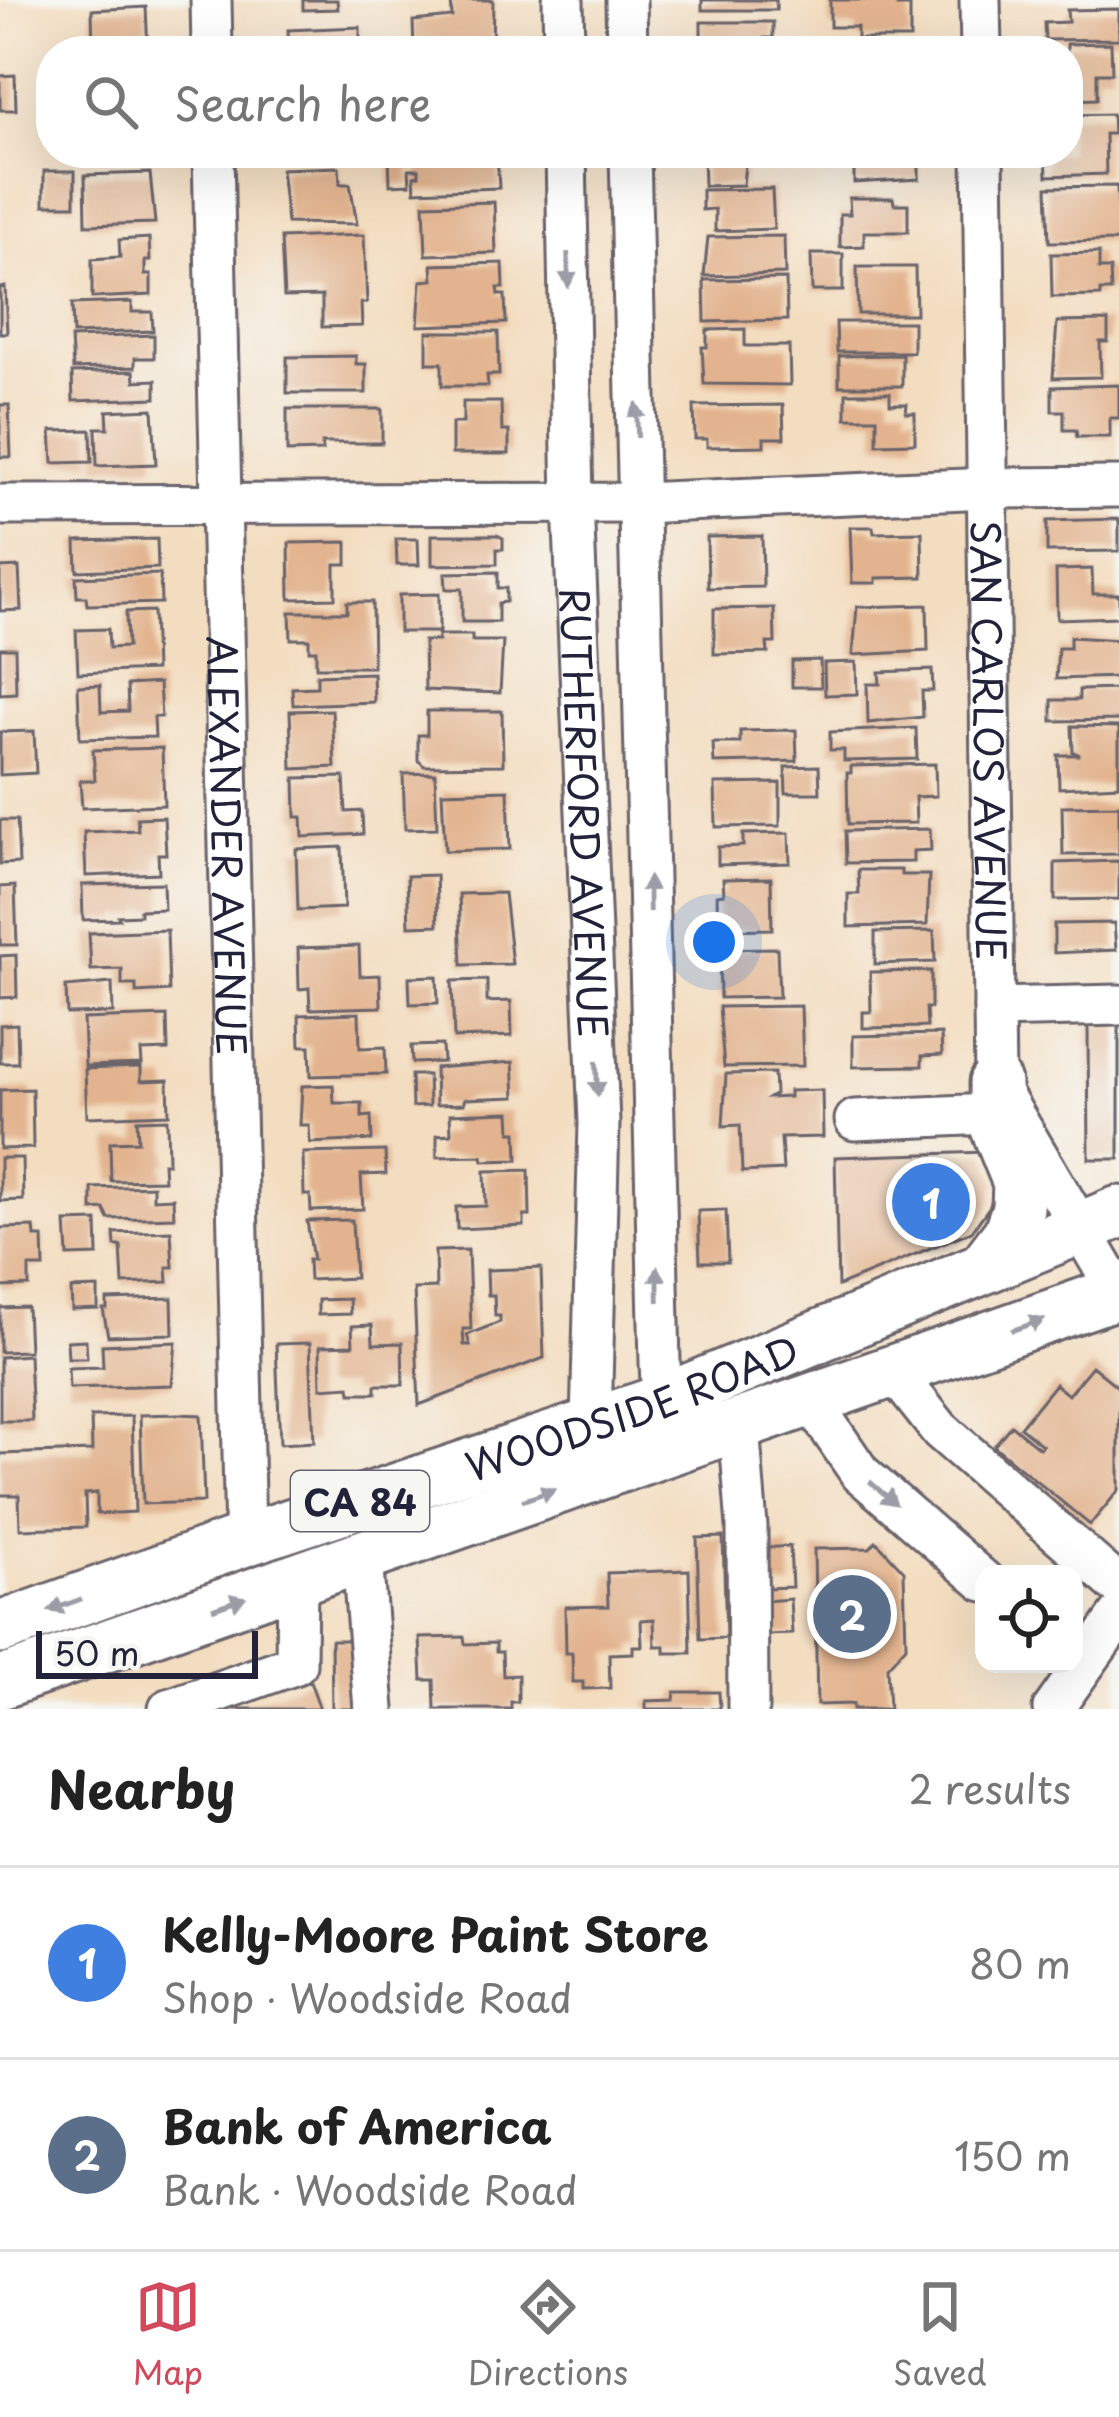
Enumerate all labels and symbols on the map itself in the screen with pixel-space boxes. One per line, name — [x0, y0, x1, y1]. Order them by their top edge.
one-way arrow — [559, 252, 578, 290]
one-way arrow — [628, 400, 647, 438]
street label: SAN CARLOS AVENUE — [958, 520, 1023, 962]
street label: RUTHERFORD AVENUE — [547, 586, 625, 1039]
street label: ALEXANDER AVENUE — [195, 635, 263, 1056]
one-way arrow — [639, 874, 658, 912]
your location — [684, 912, 744, 972]
one-way arrow — [588, 1061, 607, 1099]
pin: 1 — [892, 1157, 970, 1247]
one-way arrow — [649, 1264, 668, 1302]
one-way arrow — [1010, 1315, 1046, 1333]
street label: WOODSIDE ROAD — [457, 1319, 807, 1494]
road number: CA 84 — [291, 1471, 429, 1531]
one-way arrow — [867, 1479, 897, 1505]
one-way arrow — [521, 1485, 557, 1503]
pin: 2 — [813, 1569, 891, 1659]
one-way arrow — [212, 1593, 248, 1611]
one-way arrow — [46, 1597, 82, 1615]
scale bar — [36, 1625, 258, 1678]

